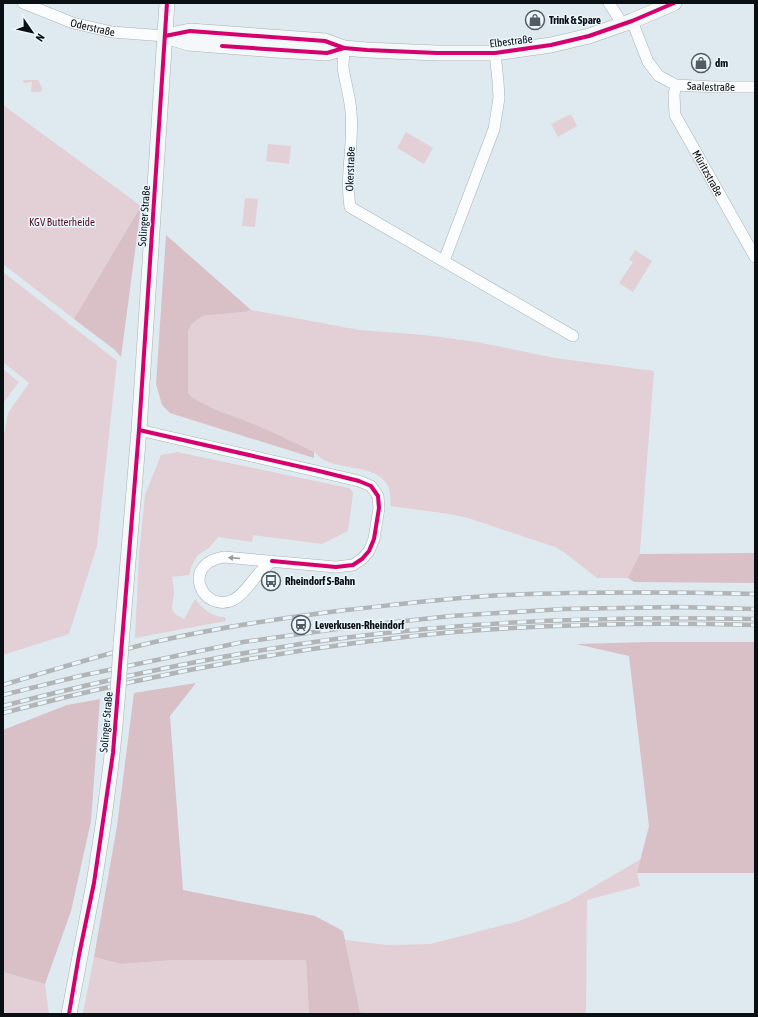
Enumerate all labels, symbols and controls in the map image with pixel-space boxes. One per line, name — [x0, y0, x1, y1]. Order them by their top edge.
shop icon: Trink & Spare — [524, 9, 546, 31]
north arrow — [12, 12, 52, 52]
place label: Trink & Spare — [549, 14, 601, 26]
street label: Oderstraße — [69, 17, 115, 38]
text: N — [33, 32, 47, 44]
street label: Elbestraße — [489, 32, 533, 50]
shop icon: dm — [690, 52, 712, 74]
place label: dm — [715, 57, 728, 69]
street label: Saalestraße — [687, 80, 735, 93]
street label: Okerstraße — [343, 146, 357, 192]
street label: Müritzstraße — [690, 148, 726, 198]
street label: Solinger Straße — [136, 185, 152, 247]
park label: KGV Butterheide — [29, 216, 95, 228]
one-way arrow — [228, 554, 240, 561]
bus stop icon: Rheindorf S-Bahn — [260, 570, 282, 592]
place label: Rheindorf S-Bahn — [285, 575, 355, 587]
station icon: Leverkusen-Rheindorf — [290, 614, 312, 636]
place label: Leverkusen-Rheindorf — [315, 619, 405, 631]
street label: Solinger Straße — [97, 691, 115, 753]

